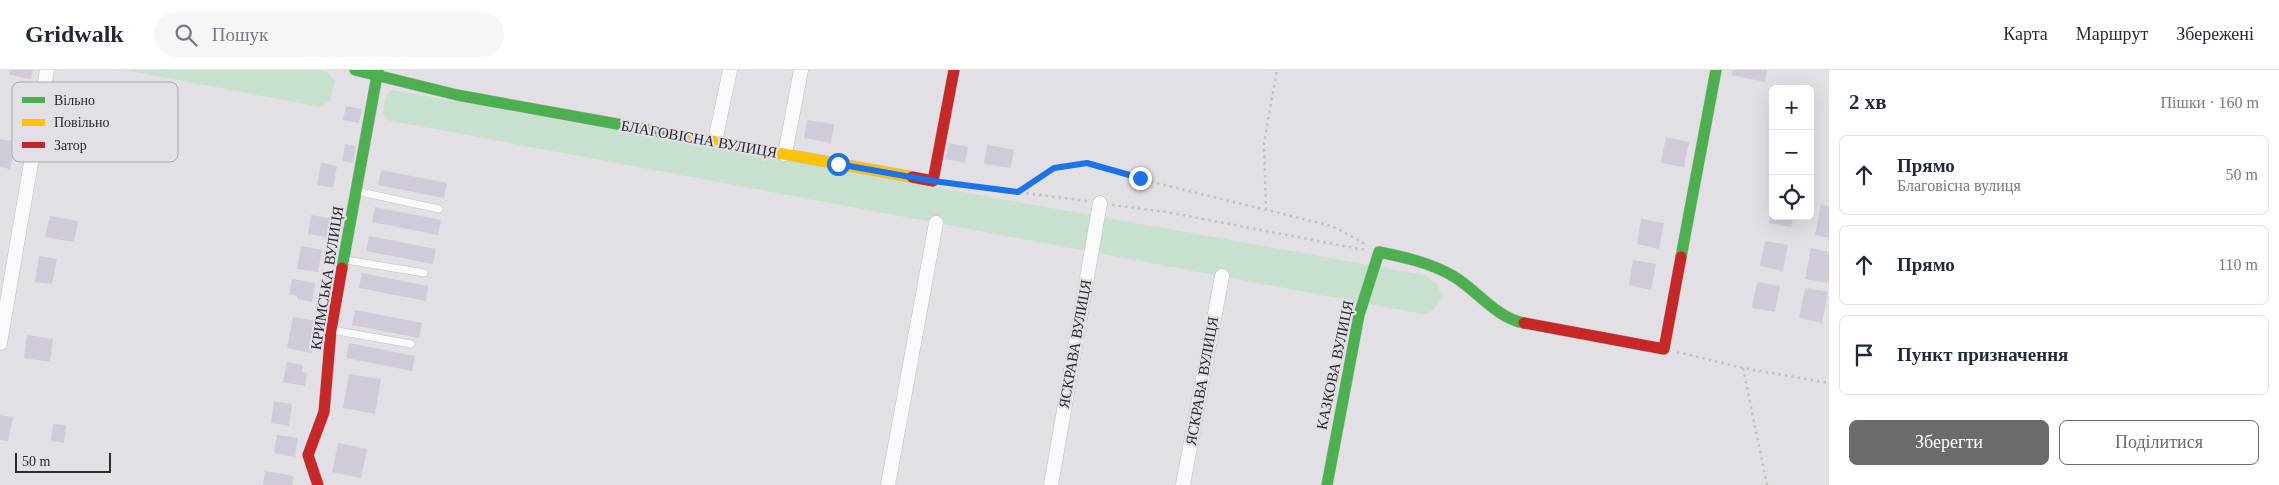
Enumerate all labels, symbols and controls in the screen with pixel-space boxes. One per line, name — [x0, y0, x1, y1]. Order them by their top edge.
search box — [154, 12, 504, 57]
text: Gridwalk — [25, 21, 124, 47]
icon: search — [172, 21, 200, 49]
text: Пошук — [212, 24, 268, 45]
text: Карта — [2003, 24, 2048, 44]
text: Маршрут — [2076, 24, 2148, 44]
text: Збережені — [2176, 24, 2254, 44]
legend — [12, 82, 178, 162]
map controls — [1769, 85, 1814, 220]
button: + — [1769, 85, 1814, 130]
text: 2 хв — [1849, 90, 1887, 114]
text: Вільно — [54, 93, 95, 108]
text: Пішки · 160 m — [2161, 94, 2259, 111]
text: Повільно — [54, 115, 109, 130]
street label: БЛАГОВІСНА ВУЛИЦЯ — [620, 117, 778, 161]
button: − — [1769, 130, 1814, 175]
text: Затор — [54, 138, 87, 153]
route start — [827, 153, 850, 176]
text: Прямо — [1897, 155, 1955, 176]
icon: ahead — [1850, 161, 1878, 189]
text: 50 m — [2226, 166, 2258, 183]
route end — [1129, 167, 1152, 190]
button: locate — [1769, 175, 1814, 220]
text: Благовісна вулиця — [1897, 177, 2021, 194]
street label: КРИМСЬКА ВУЛИЦЯ — [308, 205, 346, 351]
icon: ahead — [1850, 251, 1878, 279]
text: Прямо — [1897, 254, 1955, 275]
text: 110 m — [2218, 256, 2258, 273]
street label: ЯСКРАВА ВУЛИЦЯ — [1056, 278, 1094, 410]
street label: КАЗКОВА ВУЛИЦЯ — [1313, 299, 1357, 431]
street label: ЯСКРАВА ВУЛИЦЯ — [1183, 315, 1221, 447]
icon: arrive — [1850, 341, 1878, 369]
text: Пункт призначення — [1897, 344, 2068, 365]
button: Зберегти — [1849, 420, 2049, 465]
button: Поділитися — [2059, 420, 2259, 465]
scale bar — [15, 450, 111, 473]
text: 50 m — [22, 454, 50, 469]

